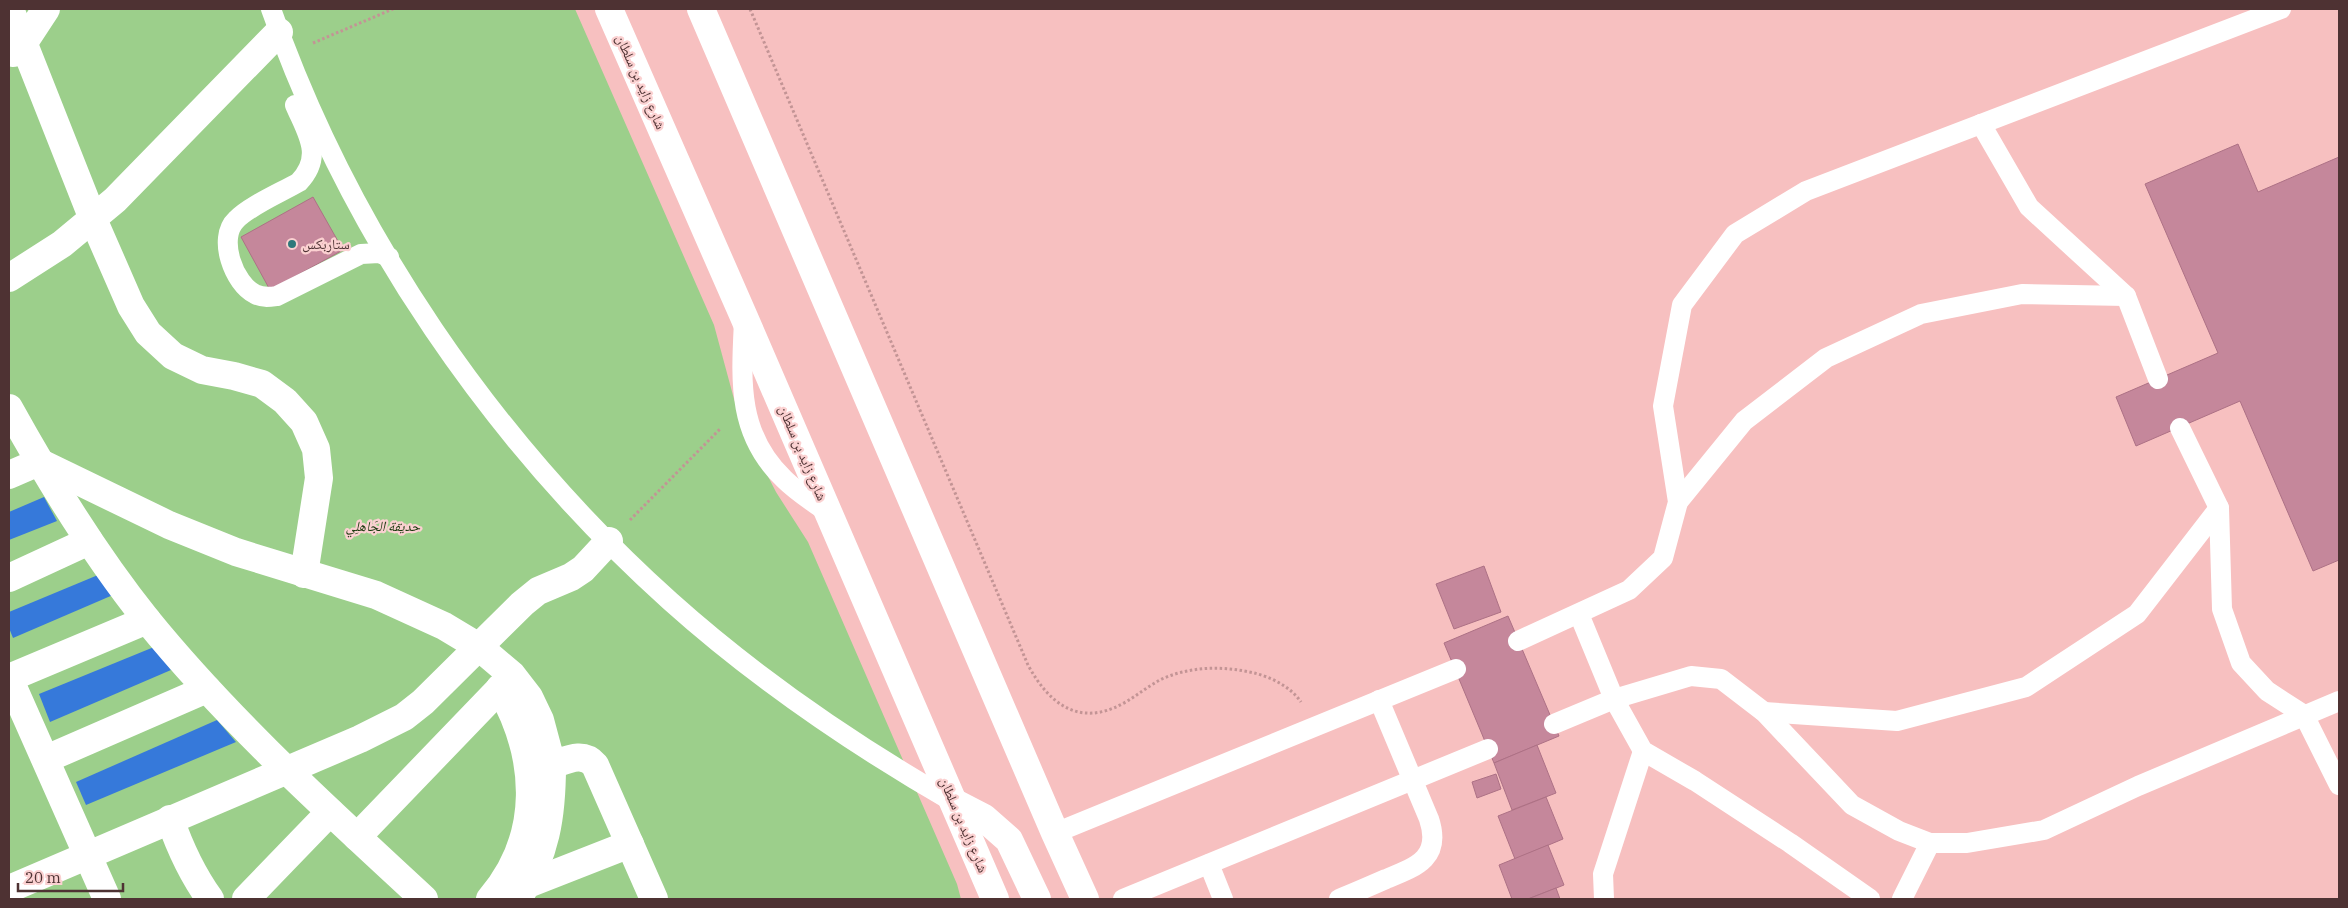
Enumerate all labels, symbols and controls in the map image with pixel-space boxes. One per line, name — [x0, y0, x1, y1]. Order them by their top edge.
street label: شارع زايد بن سلطان — [611, 32, 670, 133]
place label: ستاربكس — [302, 235, 350, 253]
marker: ستاربكس — [286, 238, 298, 250]
street label: شارع زايد بن سلطان — [774, 403, 831, 504]
park label: حديقة الجَاهلِي — [346, 517, 421, 538]
street label: شارع زايد بن سلطان — [935, 775, 992, 876]
scale bar — [18, 860, 122, 892]
text: 20 m — [25, 868, 61, 887]

